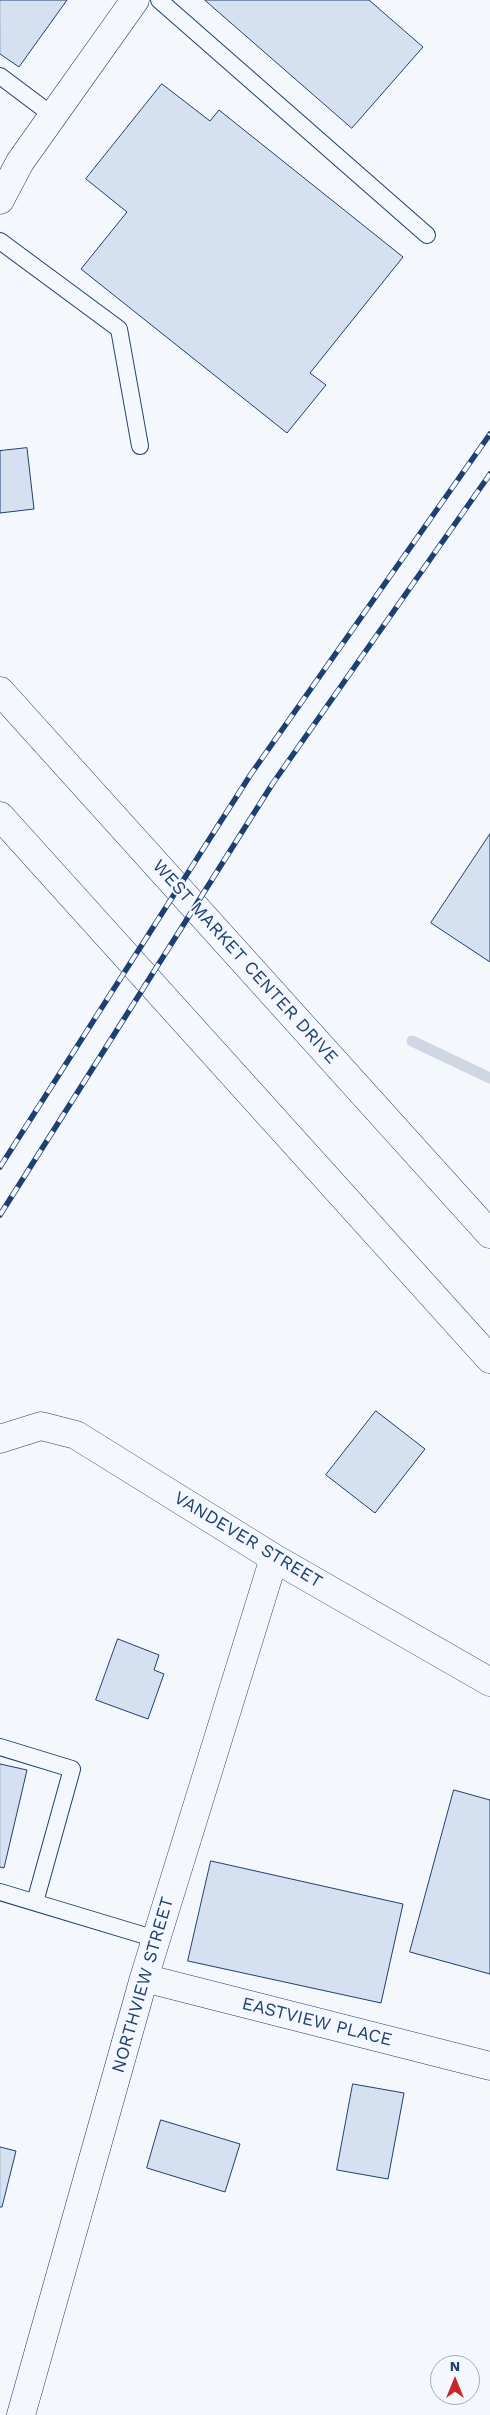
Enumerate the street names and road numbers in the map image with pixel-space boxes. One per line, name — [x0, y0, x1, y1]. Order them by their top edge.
street label: WEST MARKET CENTER DRIVE — [148, 855, 342, 1069]
street label: VANDEVER STREET — [170, 1487, 326, 1593]
street label: NORTHVIEW STREET — [108, 1895, 178, 2075]
street label: EASTVIEW PLACE — [240, 1993, 394, 2051]

